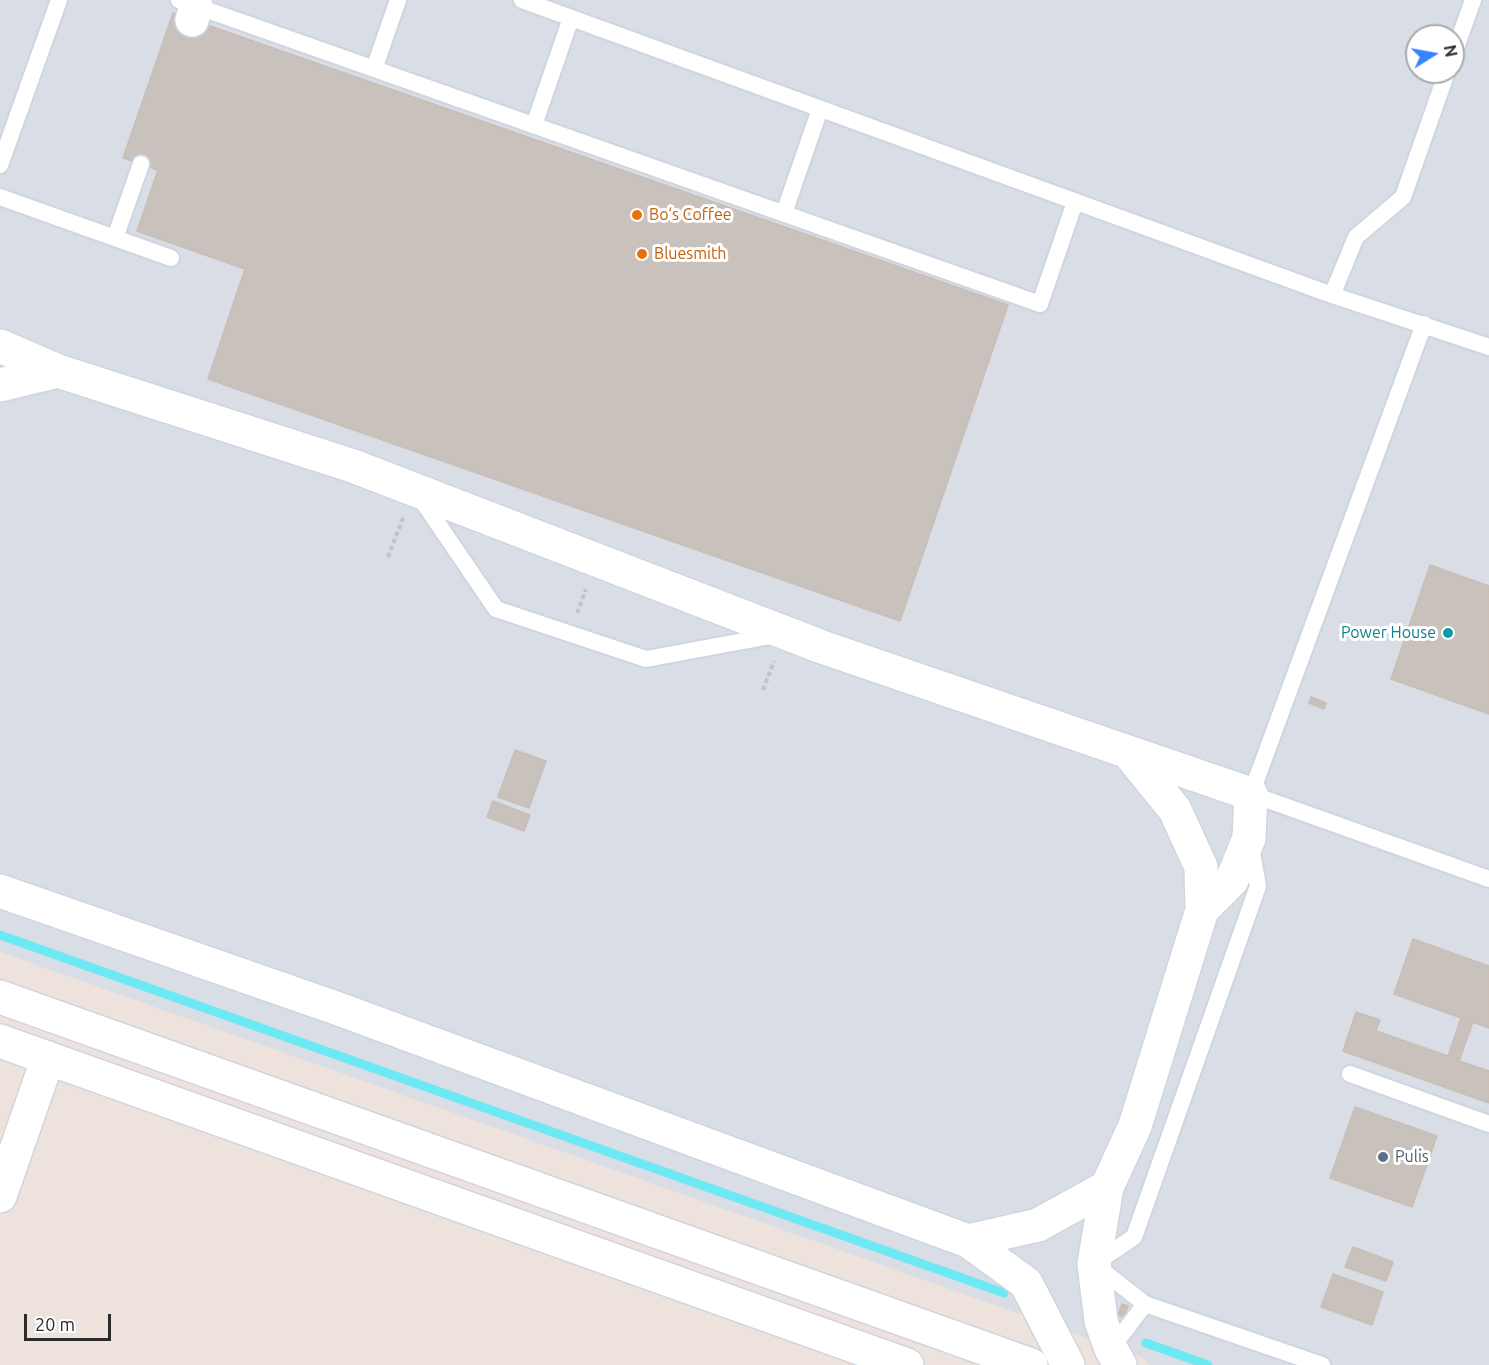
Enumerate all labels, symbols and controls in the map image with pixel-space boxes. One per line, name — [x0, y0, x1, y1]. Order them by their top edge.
north arrow — [1405, 24, 1465, 84]
text: N — [1441, 43, 1461, 59]
place label: Bo‘s Coffee — [649, 205, 732, 225]
marker: Bo‘s Coffee — [630, 208, 644, 222]
place label: Bluesmith — [654, 244, 726, 264]
marker: Bluesmith — [635, 247, 649, 261]
place label: Power House — [1341, 623, 1436, 643]
marker: Power House — [1441, 626, 1455, 640]
place label: Pulis — [1395, 1147, 1429, 1167]
marker: Pulis — [1376, 1150, 1390, 1164]
scale bar — [27, 1302, 114, 1340]
text: 20 m — [35, 1314, 75, 1334]

